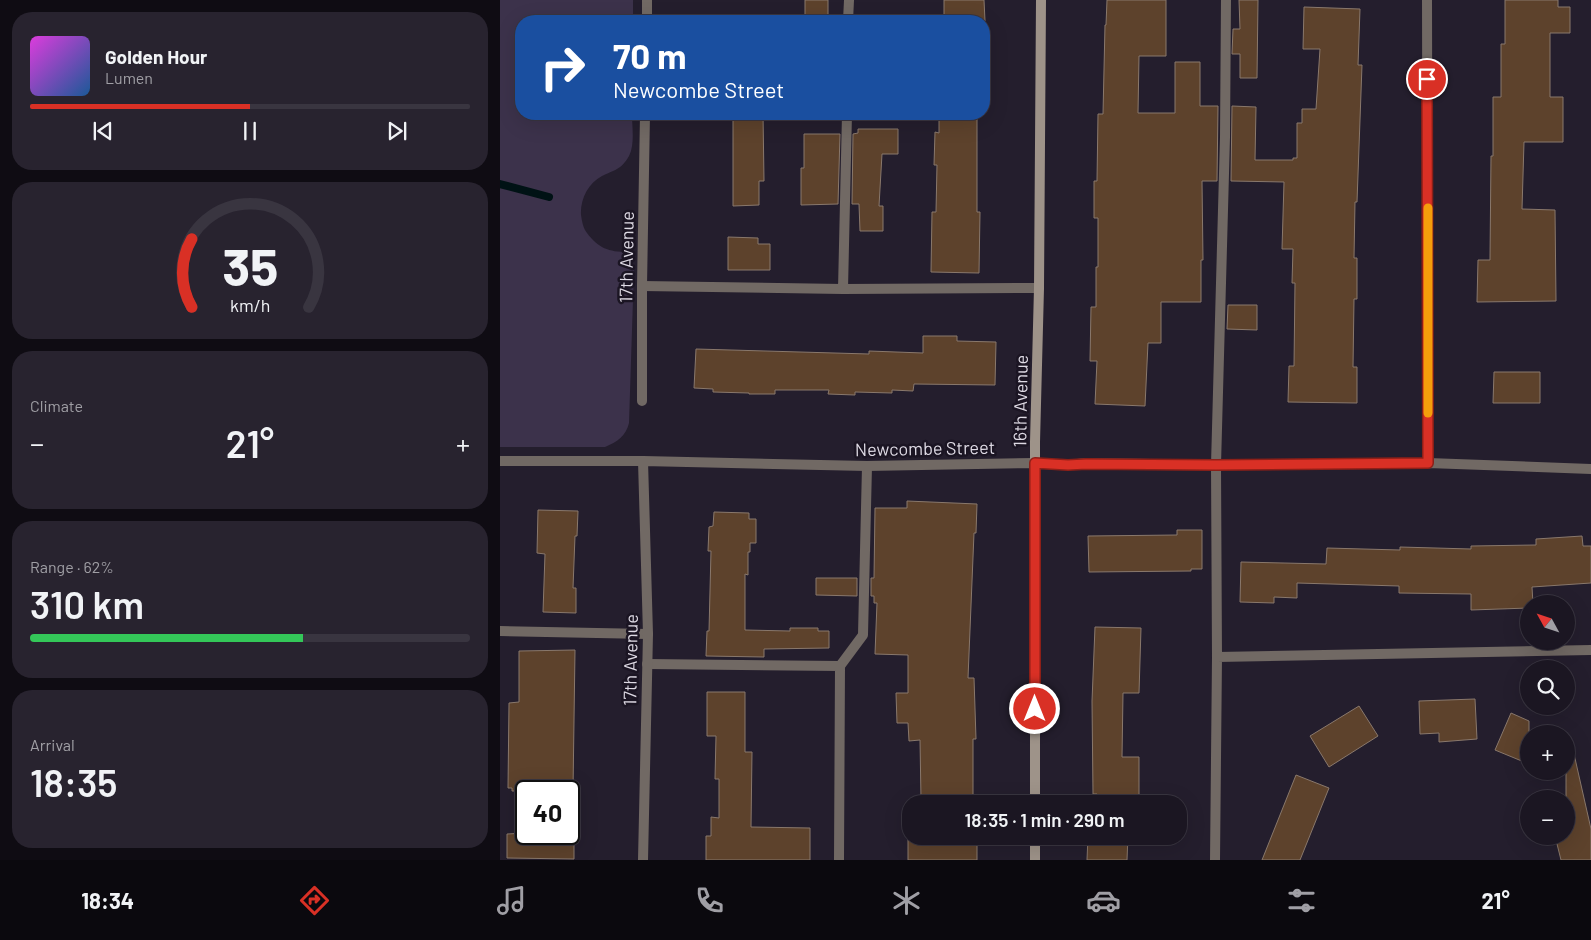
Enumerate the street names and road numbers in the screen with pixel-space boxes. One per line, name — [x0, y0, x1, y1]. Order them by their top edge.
street label: 17th Avenue — [614, 211, 638, 303]
street label: 16th Avenue — [1008, 354, 1032, 448]
street label: Newcombe Street — [855, 436, 995, 460]
street label: 17th Avenue — [618, 614, 642, 706]

